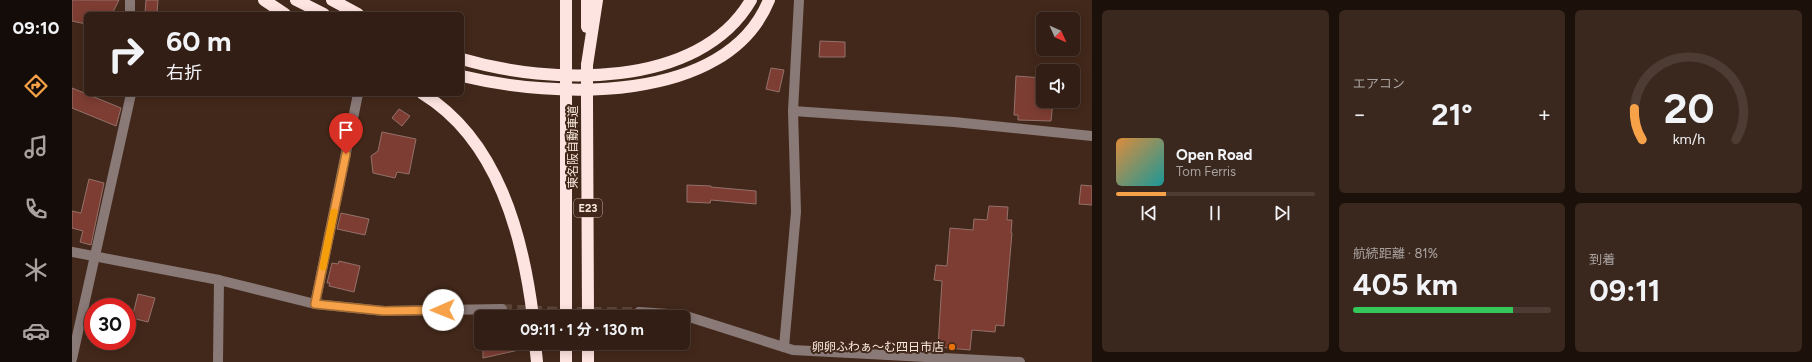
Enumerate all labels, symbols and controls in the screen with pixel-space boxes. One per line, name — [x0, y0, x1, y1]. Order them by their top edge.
north arrow — [1036, 12, 1080, 56]
map controls — [1036, 12, 1080, 108]
text: 09:10 — [13, 17, 59, 39]
text: 60 m — [166, 24, 231, 58]
icon: right — [100, 28, 152, 80]
text: 右折 — [166, 62, 202, 84]
button: sound — [1036, 64, 1080, 108]
icon: directions — [22, 72, 50, 100]
text: エアコン — [1353, 76, 1405, 91]
text: 20 — [1663, 82, 1714, 132]
text: 21° — [1431, 96, 1473, 133]
text: − — [1353, 101, 1366, 128]
text: + — [1538, 101, 1551, 128]
street label: 東名阪自動車道 — [566, 105, 580, 189]
pin — [329, 113, 363, 154]
icon: arrive — [335, 119, 357, 141]
text: km/h — [1672, 129, 1705, 147]
icon: music — [22, 133, 50, 161]
text: Open Road — [1176, 146, 1253, 164]
text: Tom Ferris — [1176, 164, 1236, 179]
icon: phone — [22, 195, 50, 223]
road number: E23 — [574, 199, 602, 217]
icon: previous — [1138, 202, 1160, 224]
icon: pause — [1204, 202, 1226, 224]
icon: next — [1271, 202, 1293, 224]
text: 航続距離 · 81% — [1353, 246, 1438, 261]
text: 到着 — [1589, 252, 1615, 267]
icon: climate — [22, 256, 50, 284]
text: 405 km — [1353, 266, 1458, 303]
text: 09:11 — [1589, 272, 1661, 309]
position arrow — [422, 289, 464, 331]
speed limit sign: 30 — [84, 298, 136, 350]
icon: car — [22, 317, 50, 345]
text: 09:11 · 1 分 · 130 m — [520, 321, 644, 339]
place label: 卵卵ふわぁ～む四日市店 — [812, 340, 944, 354]
marker: 卵卵ふわぁ～む四日市店 — [947, 342, 957, 352]

